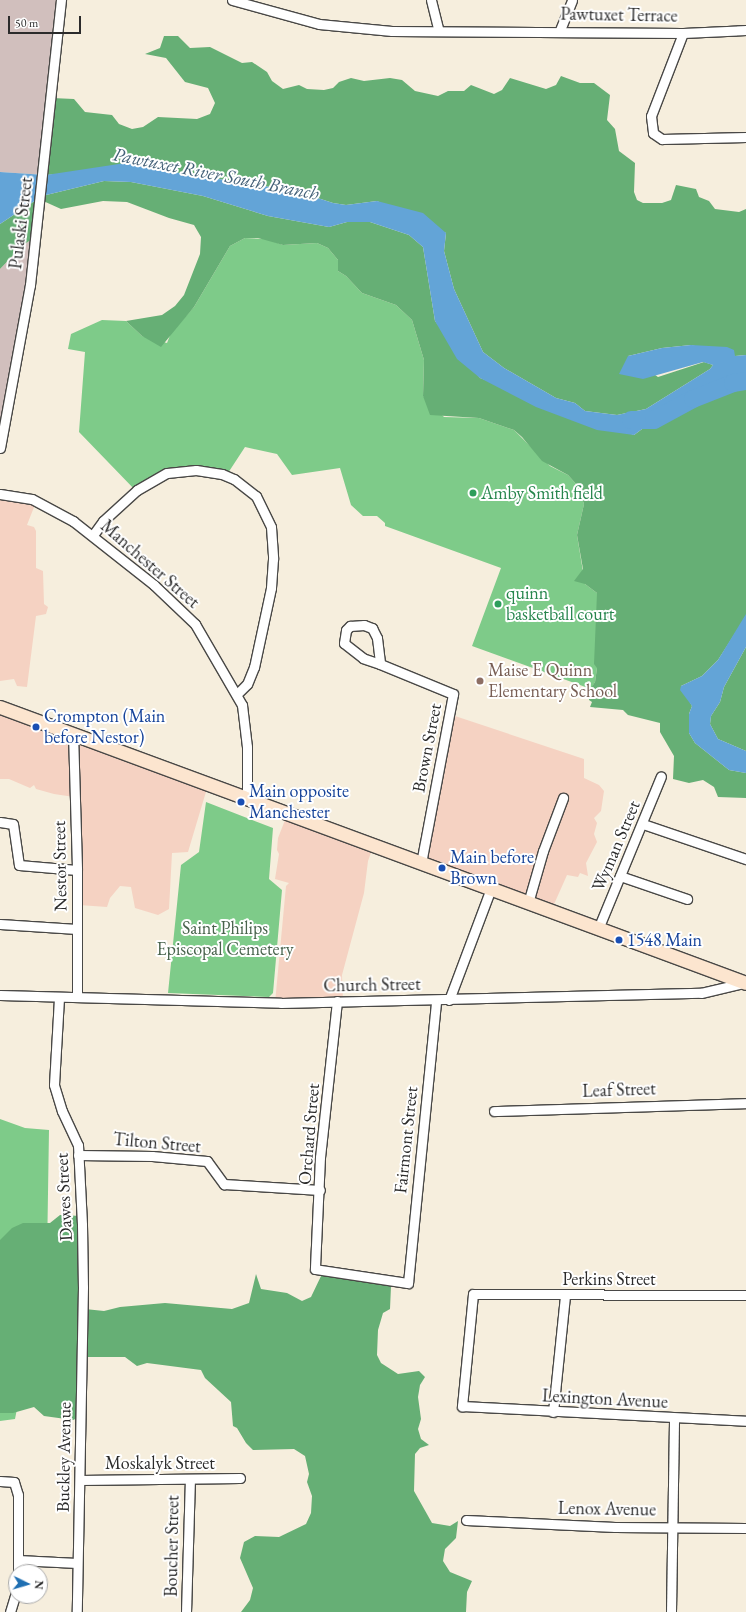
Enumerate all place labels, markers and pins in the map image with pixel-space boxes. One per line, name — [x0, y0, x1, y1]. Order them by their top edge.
place label: Amby Smith field — [481, 482, 603, 504]
marker: Amby Smith field — [468, 488, 478, 498]
place label: quinn basketball court — [506, 583, 614, 626]
marker: quinn basketball court — [493, 599, 503, 609]
place label: Maise E Quinn Elementary School — [488, 660, 617, 702]
marker: Maise E Quinn Elementary School — [475, 676, 485, 686]
place label: Crompton (Main before Nestor) — [44, 706, 165, 748]
marker: Crompton (Main before Nestor) — [31, 722, 41, 732]
place label: Main opposite Manchester — [249, 781, 349, 824]
marker: Main opposite Manchester — [236, 797, 246, 807]
place label: Main before Brown — [450, 847, 534, 890]
marker: Main before Brown — [437, 863, 447, 873]
place label: 1548 Main — [627, 929, 702, 951]
marker: 1548 Main — [614, 935, 624, 945]

